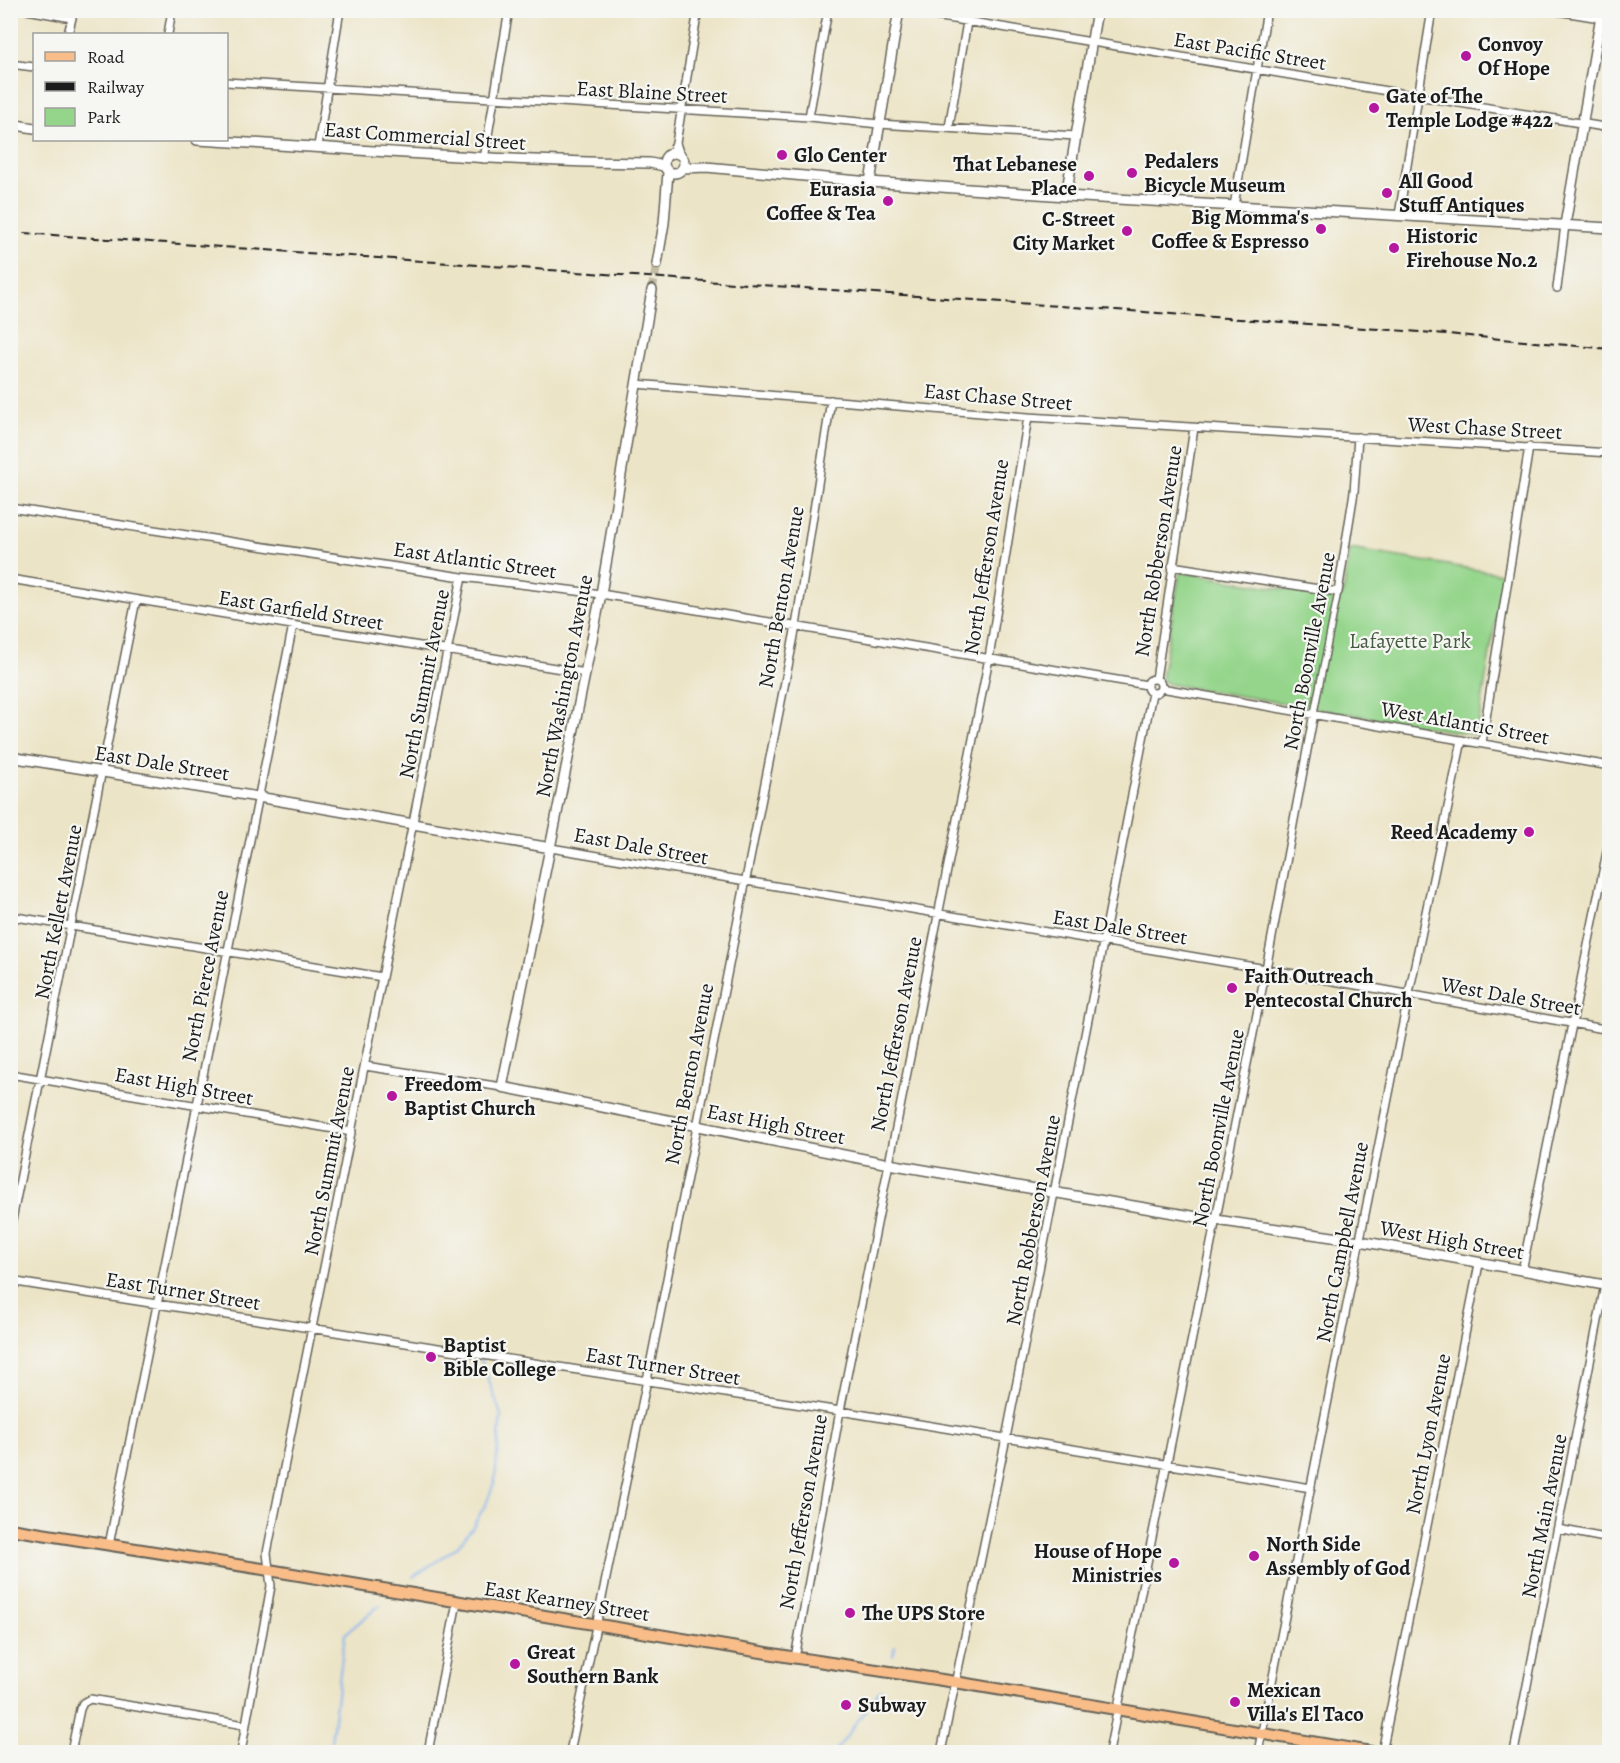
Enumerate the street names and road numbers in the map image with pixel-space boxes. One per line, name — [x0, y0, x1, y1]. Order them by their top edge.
street label: East Pacific Street — [1172, 25, 1328, 77]
street label: East Blaine Street — [576, 74, 728, 110]
street label: East Commercial Street — [323, 115, 527, 157]
street label: East Chase Street — [923, 377, 1074, 417]
street label: West Chase Street — [1406, 410, 1563, 446]
street label: North Robberson Avenue — [1127, 443, 1189, 659]
street label: North Jefferson Avenue — [957, 457, 1015, 657]
street label: North Benton Avenue — [751, 504, 811, 690]
street label: East Atlantic Street — [392, 535, 558, 585]
street label: North Boonville Avenue — [1276, 549, 1342, 753]
street label: North Washington Avenue — [529, 572, 599, 800]
street label: East Garfield Street — [216, 583, 386, 637]
street label: North Summit Avenue — [392, 587, 456, 781]
street label: West Atlantic Street — [1378, 694, 1551, 752]
street label: East Dale Street — [93, 739, 232, 787]
street label: East Dale Street — [572, 820, 711, 872]
street label: North Kellett Avenue — [27, 822, 89, 1002]
street label: North Pierce Avenue — [175, 888, 235, 1064]
street label: East Dale Street — [1051, 903, 1190, 951]
street label: North Jefferson Avenue — [863, 934, 929, 1134]
street label: West Dale Street — [1438, 970, 1583, 1022]
street label: North Benton Avenue — [658, 981, 720, 1167]
street label: North Boonville Avenue — [1185, 1026, 1251, 1230]
street label: East High Street — [112, 1060, 256, 1112]
street label: North Summit Avenue — [297, 1064, 361, 1258]
street label: East High Street — [704, 1097, 848, 1151]
street label: North Robberson Avenue — [999, 1112, 1067, 1328]
street label: North Campbell Avenue — [1309, 1139, 1375, 1345]
street label: West High Street — [1377, 1213, 1526, 1266]
street label: East Turner Street — [104, 1265, 262, 1317]
street label: East Turner Street — [584, 1340, 742, 1392]
street label: North Lyon Avenue — [1399, 1351, 1457, 1517]
street label: North Jefferson Avenue — [772, 1412, 834, 1612]
street label: North Main Avenue — [1514, 1431, 1574, 1601]
street label: East Kearney Street — [482, 1574, 652, 1628]

